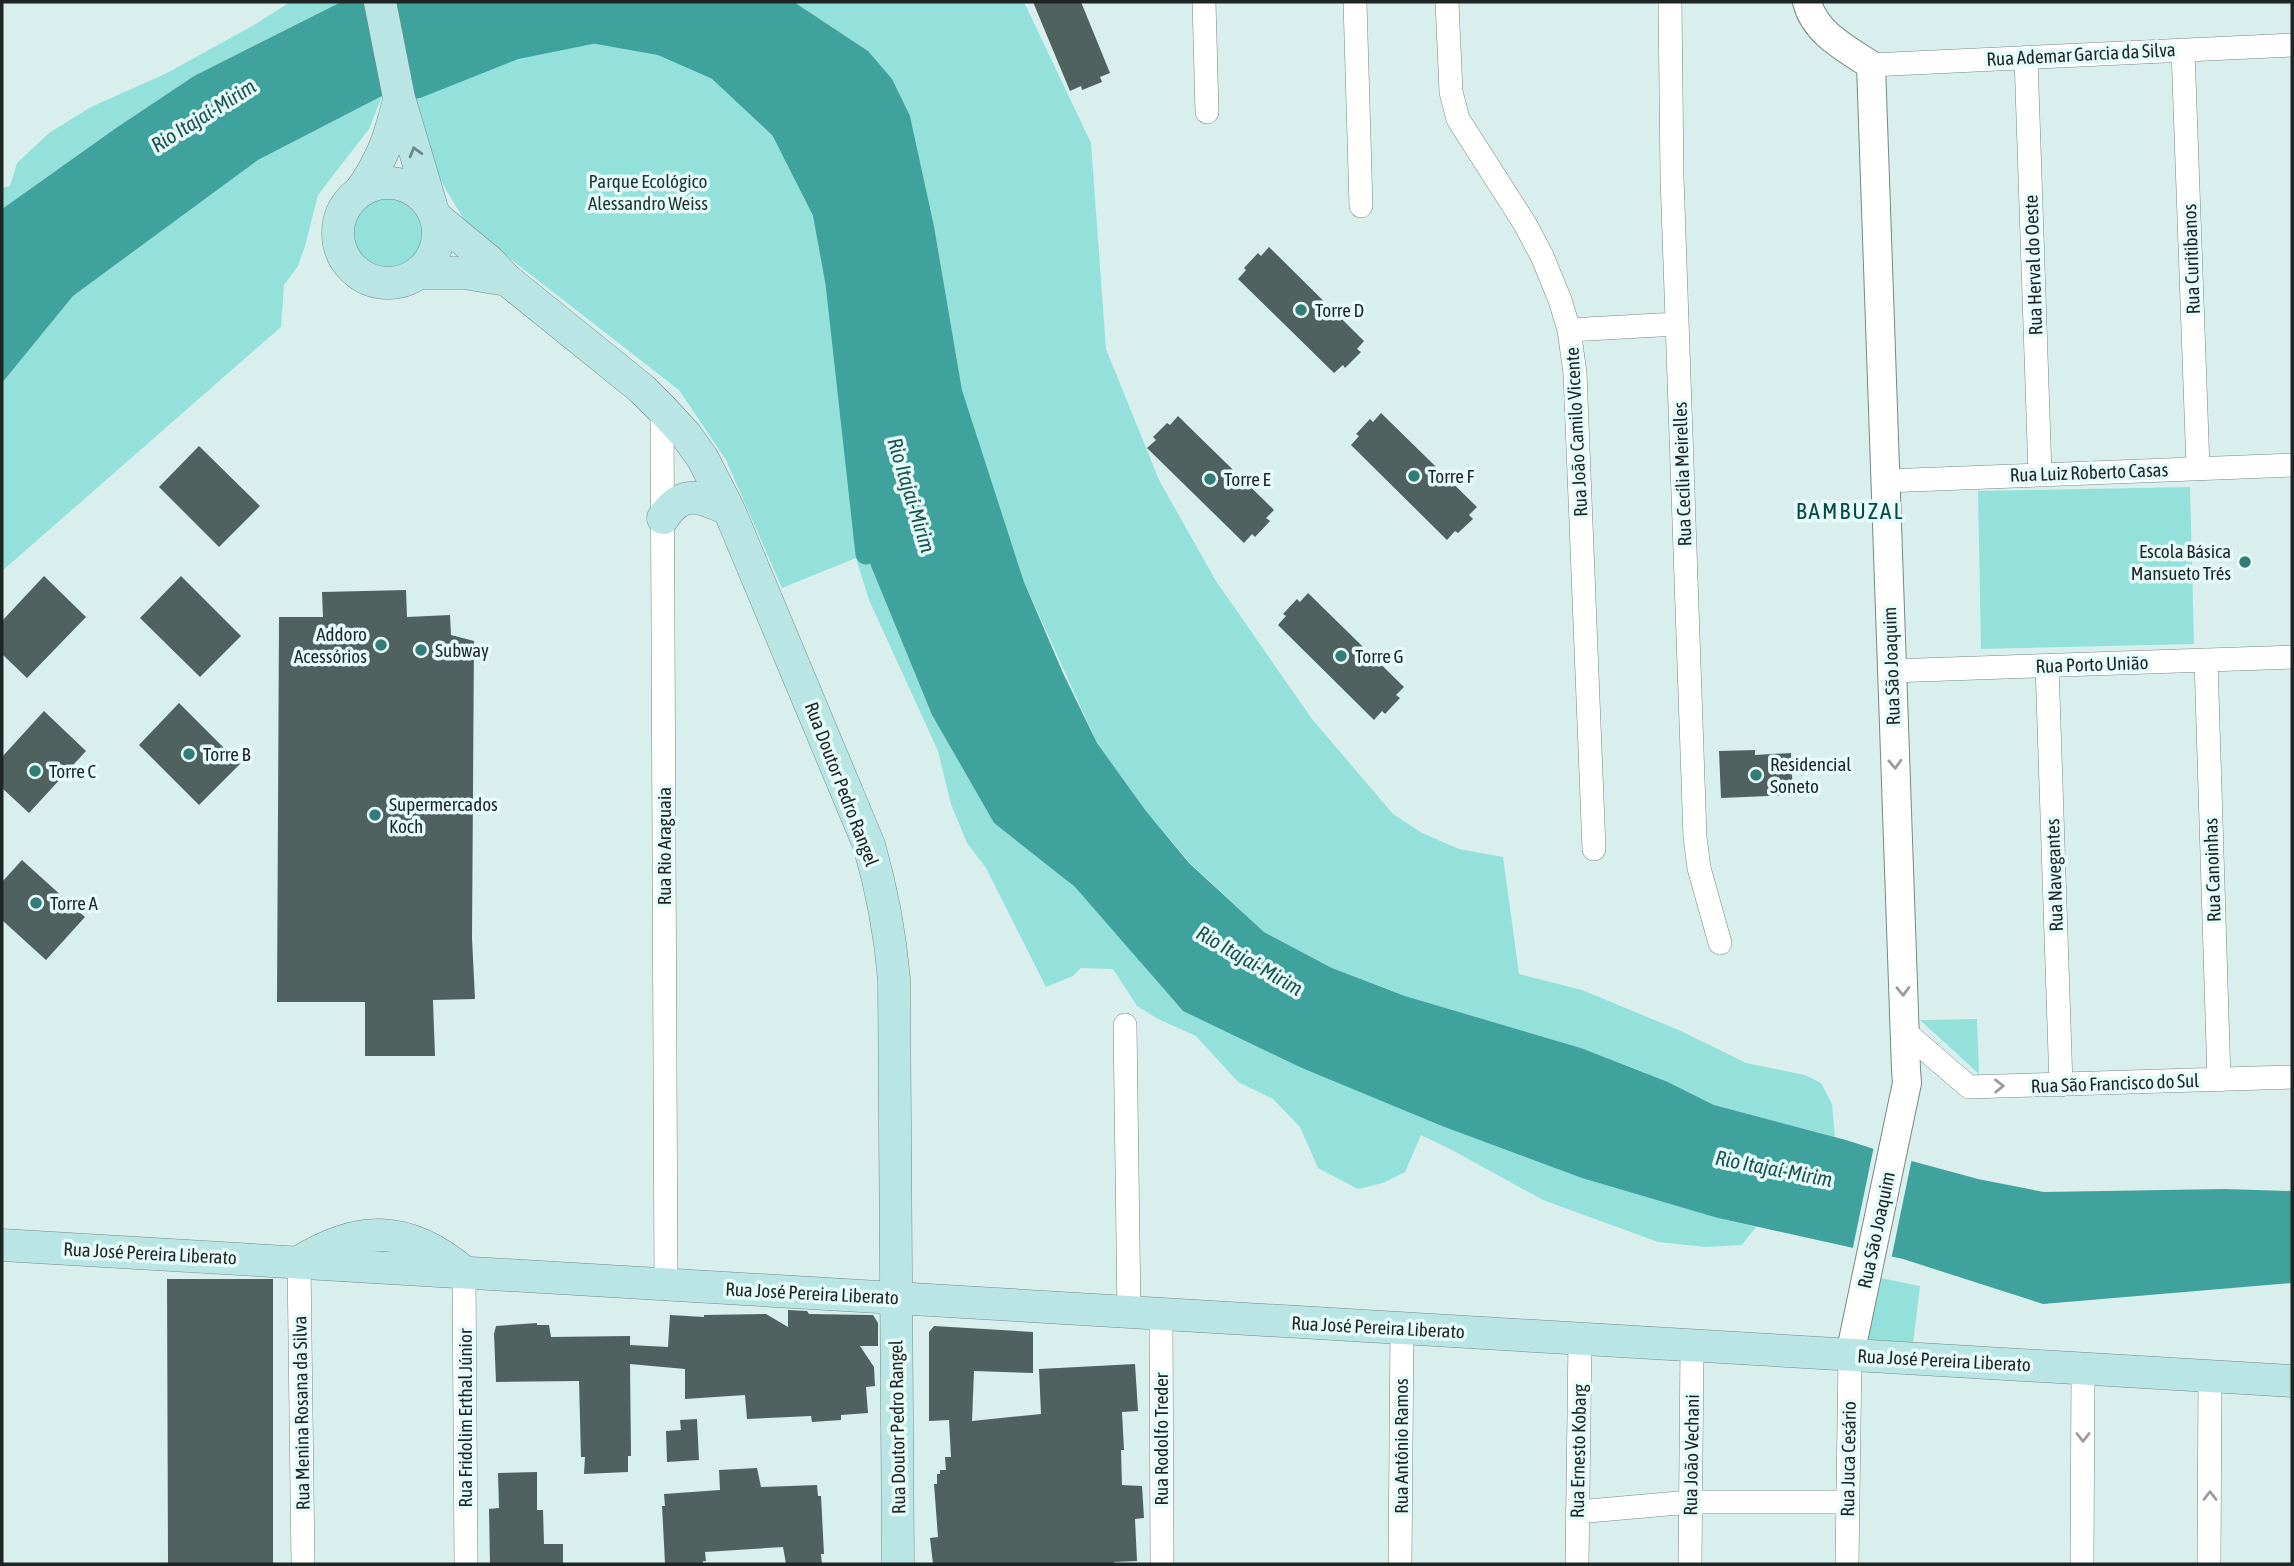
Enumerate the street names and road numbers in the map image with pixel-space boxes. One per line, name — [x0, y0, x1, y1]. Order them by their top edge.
street label: Rua Ademar Garcia da Silva — [1986, 38, 2176, 70]
street label: Rua Herval do Oeste — [2020, 194, 2046, 336]
street label: Rua Curitibanos — [2178, 203, 2204, 315]
street label: Rua João Camilo Vicente — [1561, 347, 1591, 517]
street label: Rua Cecília Meirelles — [1668, 401, 1696, 547]
street label: Rua Luiz Roberto Casas — [2009, 458, 2169, 486]
street label: Rua São Joaquim — [1878, 606, 1904, 726]
street label: Rua Porto União — [2035, 651, 2149, 677]
street label: Rua Doutor Pedro Rangel — [801, 699, 883, 869]
street label: Rua Rio Araguaia — [653, 787, 675, 905]
street label: Rua Canoinhas — [2199, 817, 2225, 922]
street label: Rua Navegantes — [2041, 818, 2067, 932]
street label: Rua São Francisco do Sul — [2030, 1069, 2200, 1097]
street label: Rua São Joaquim — [1853, 1170, 1899, 1290]
street label: Rua José Pereira Liberato — [63, 1237, 237, 1269]
street label: Rua José Pereira Liberato — [725, 1277, 899, 1309]
street label: Rua José Pereira Liberato — [1291, 1311, 1465, 1343]
street label: Rua Menina Rosana da Silva — [288, 1316, 314, 1510]
street label: Rua Fridolim Erthal Júnior — [454, 1328, 476, 1508]
street label: Rua Doutor Pedro Rangel — [884, 1340, 910, 1514]
street label: Rua José Pereira Liberato — [1857, 1344, 2031, 1376]
street label: Rua Rodolfo Treder — [1150, 1372, 1172, 1505]
street label: Rua Antônio Ramos — [1390, 1378, 1412, 1514]
street label: Rua Ernesto Kobarg — [1566, 1383, 1590, 1518]
street label: Rua João Vechani — [1679, 1394, 1703, 1516]
street label: Rua Juca Cesário — [1836, 1401, 1860, 1517]

